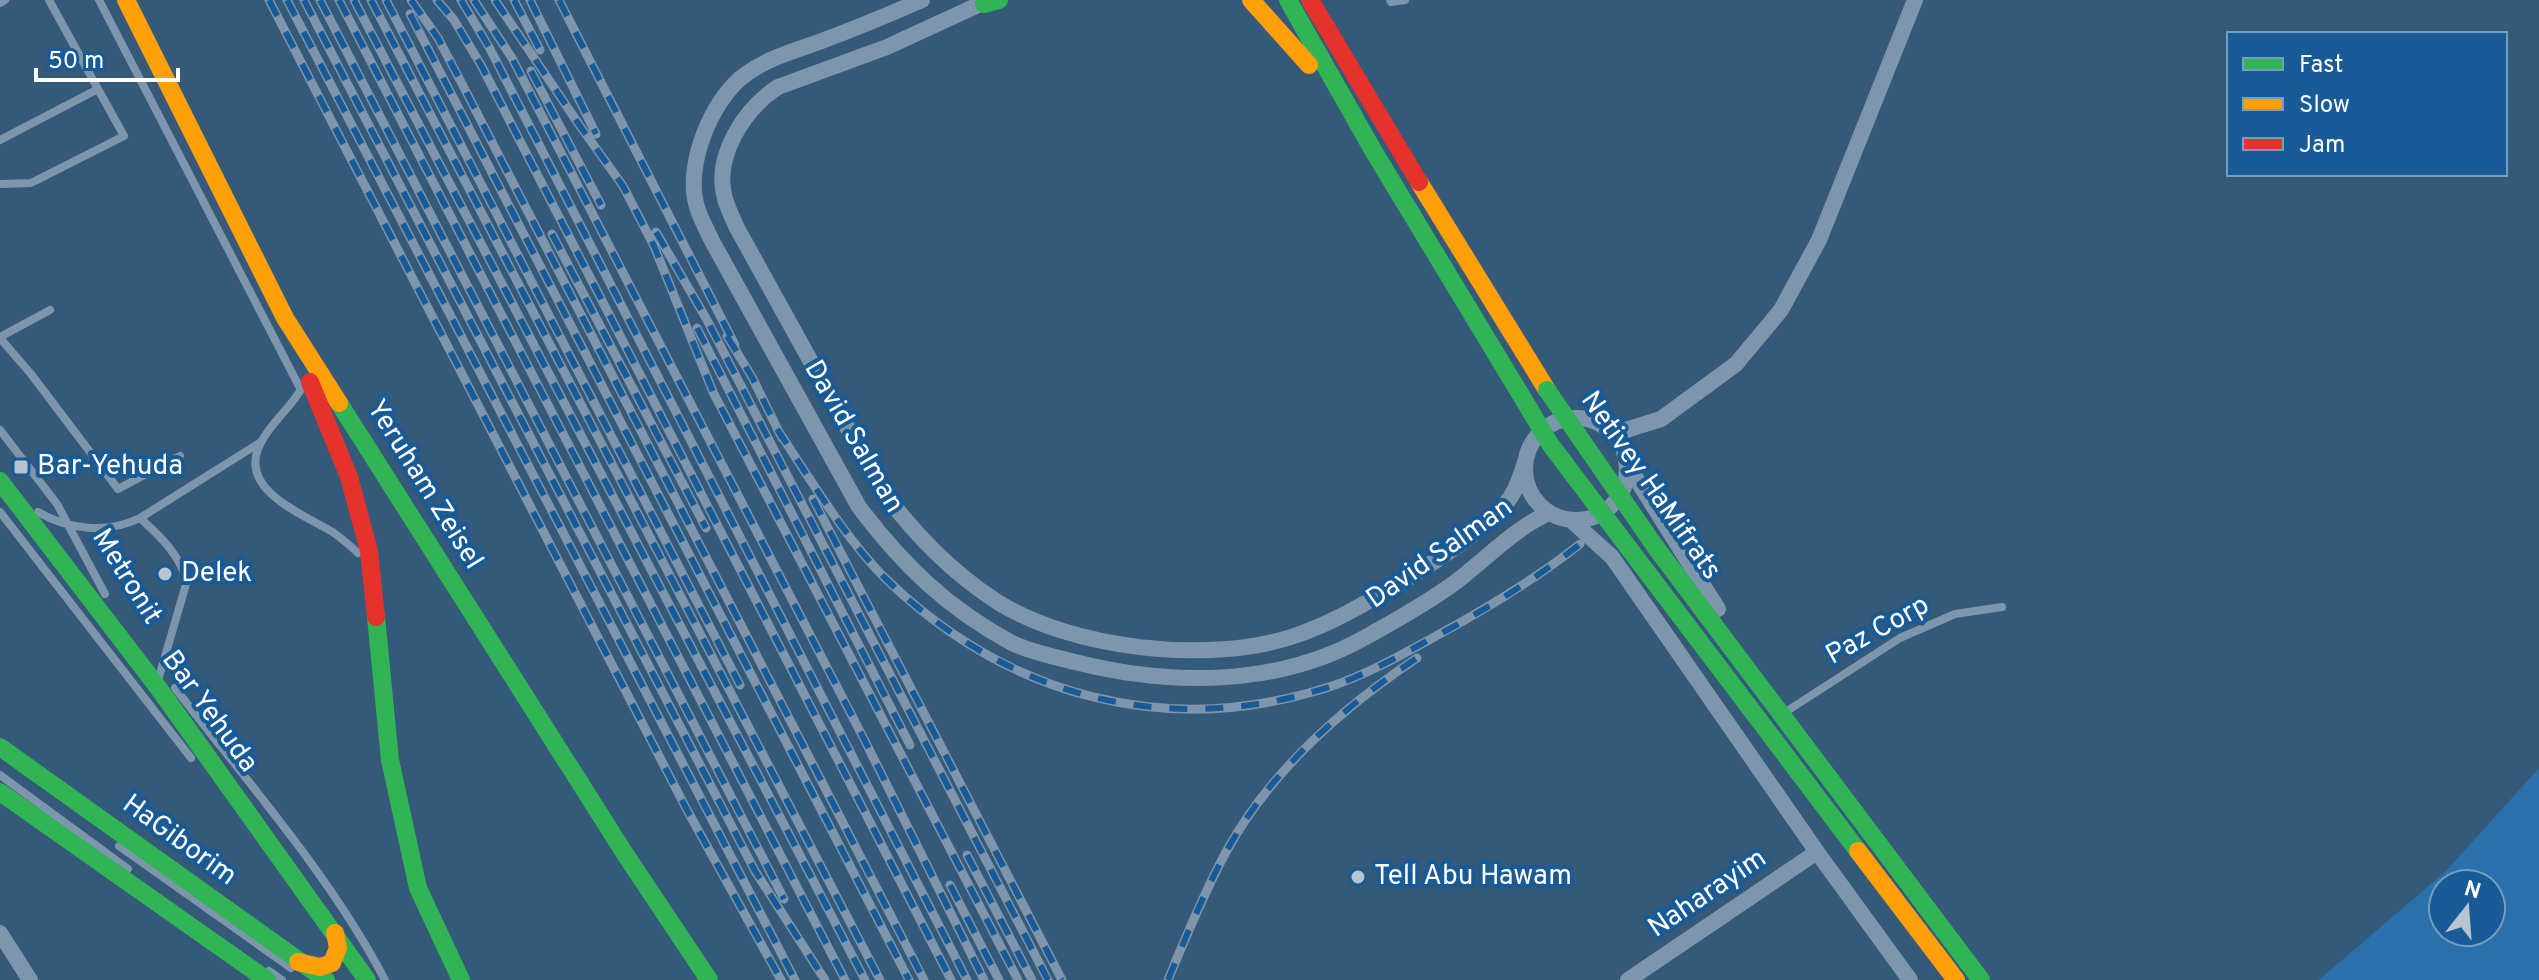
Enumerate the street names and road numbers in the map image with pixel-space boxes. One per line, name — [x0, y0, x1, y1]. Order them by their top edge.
street label: David Salman — [795, 354, 911, 520]
street label: Netivey HaMifrats — [1571, 385, 1729, 587]
street label: Yeruham Zeisel — [357, 393, 491, 577]
street label: David Salman — [1360, 490, 1520, 618]
street label: Metronit — [83, 523, 169, 631]
street label: Paz Corp — [1820, 588, 1936, 674]
street label: Bar Yehuda — [153, 644, 265, 780]
street label: HaGiborim — [115, 787, 243, 895]
street label: Naharayim — [1642, 841, 1774, 947]

